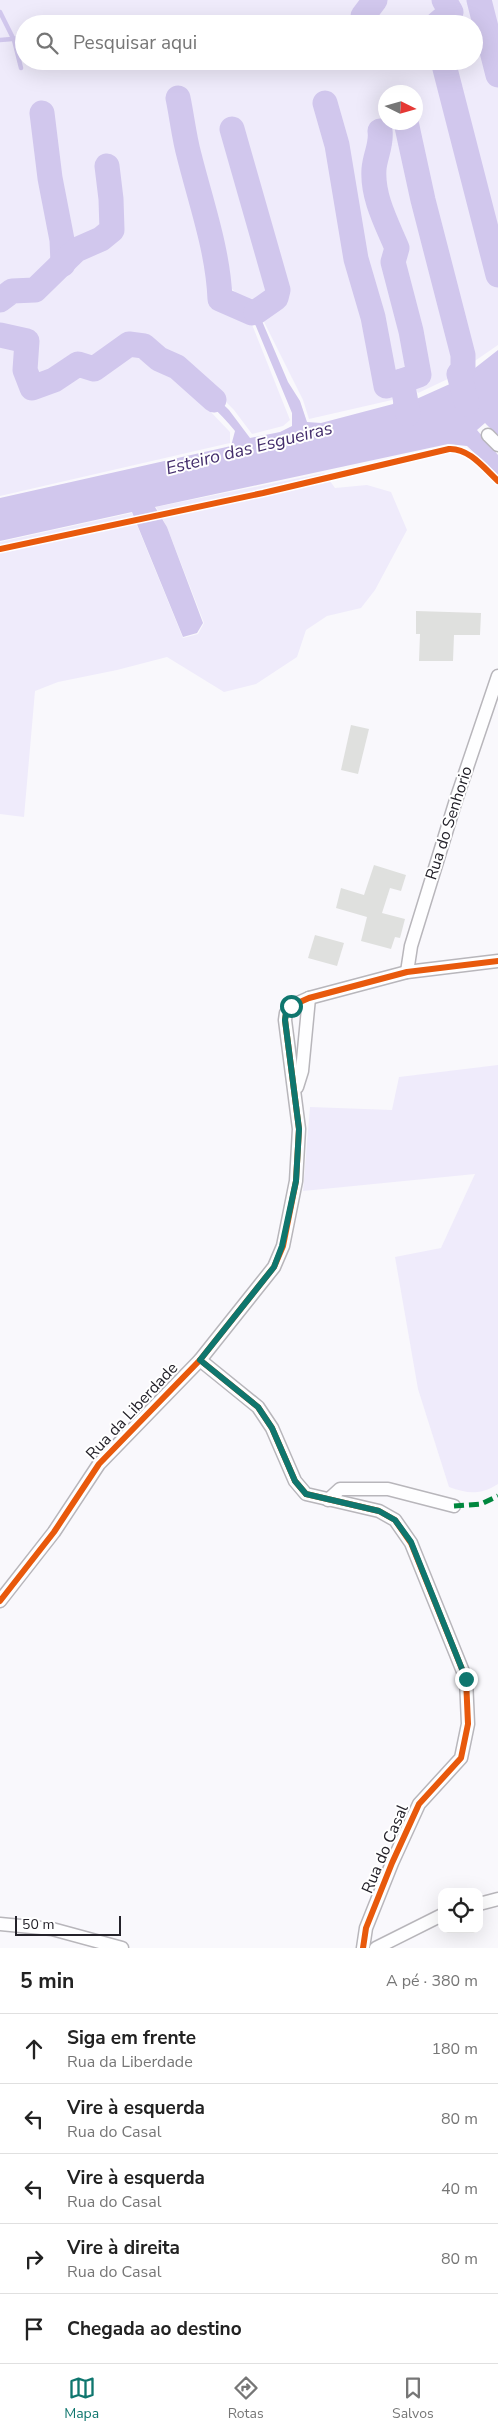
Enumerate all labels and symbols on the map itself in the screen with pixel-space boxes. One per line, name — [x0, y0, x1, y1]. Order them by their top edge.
north arrow — [378, 85, 423, 130]
water label: Esteiro das Esgueiras — [163, 416, 335, 480]
street label: Rua do Senhorio — [420, 763, 478, 883]
route start — [280, 995, 303, 1018]
street label: Rua da Liberdade — [81, 1358, 183, 1464]
route end — [455, 1668, 478, 1691]
street label: Rua do Casal — [356, 1801, 414, 1897]
scale bar — [15, 1913, 121, 1936]

